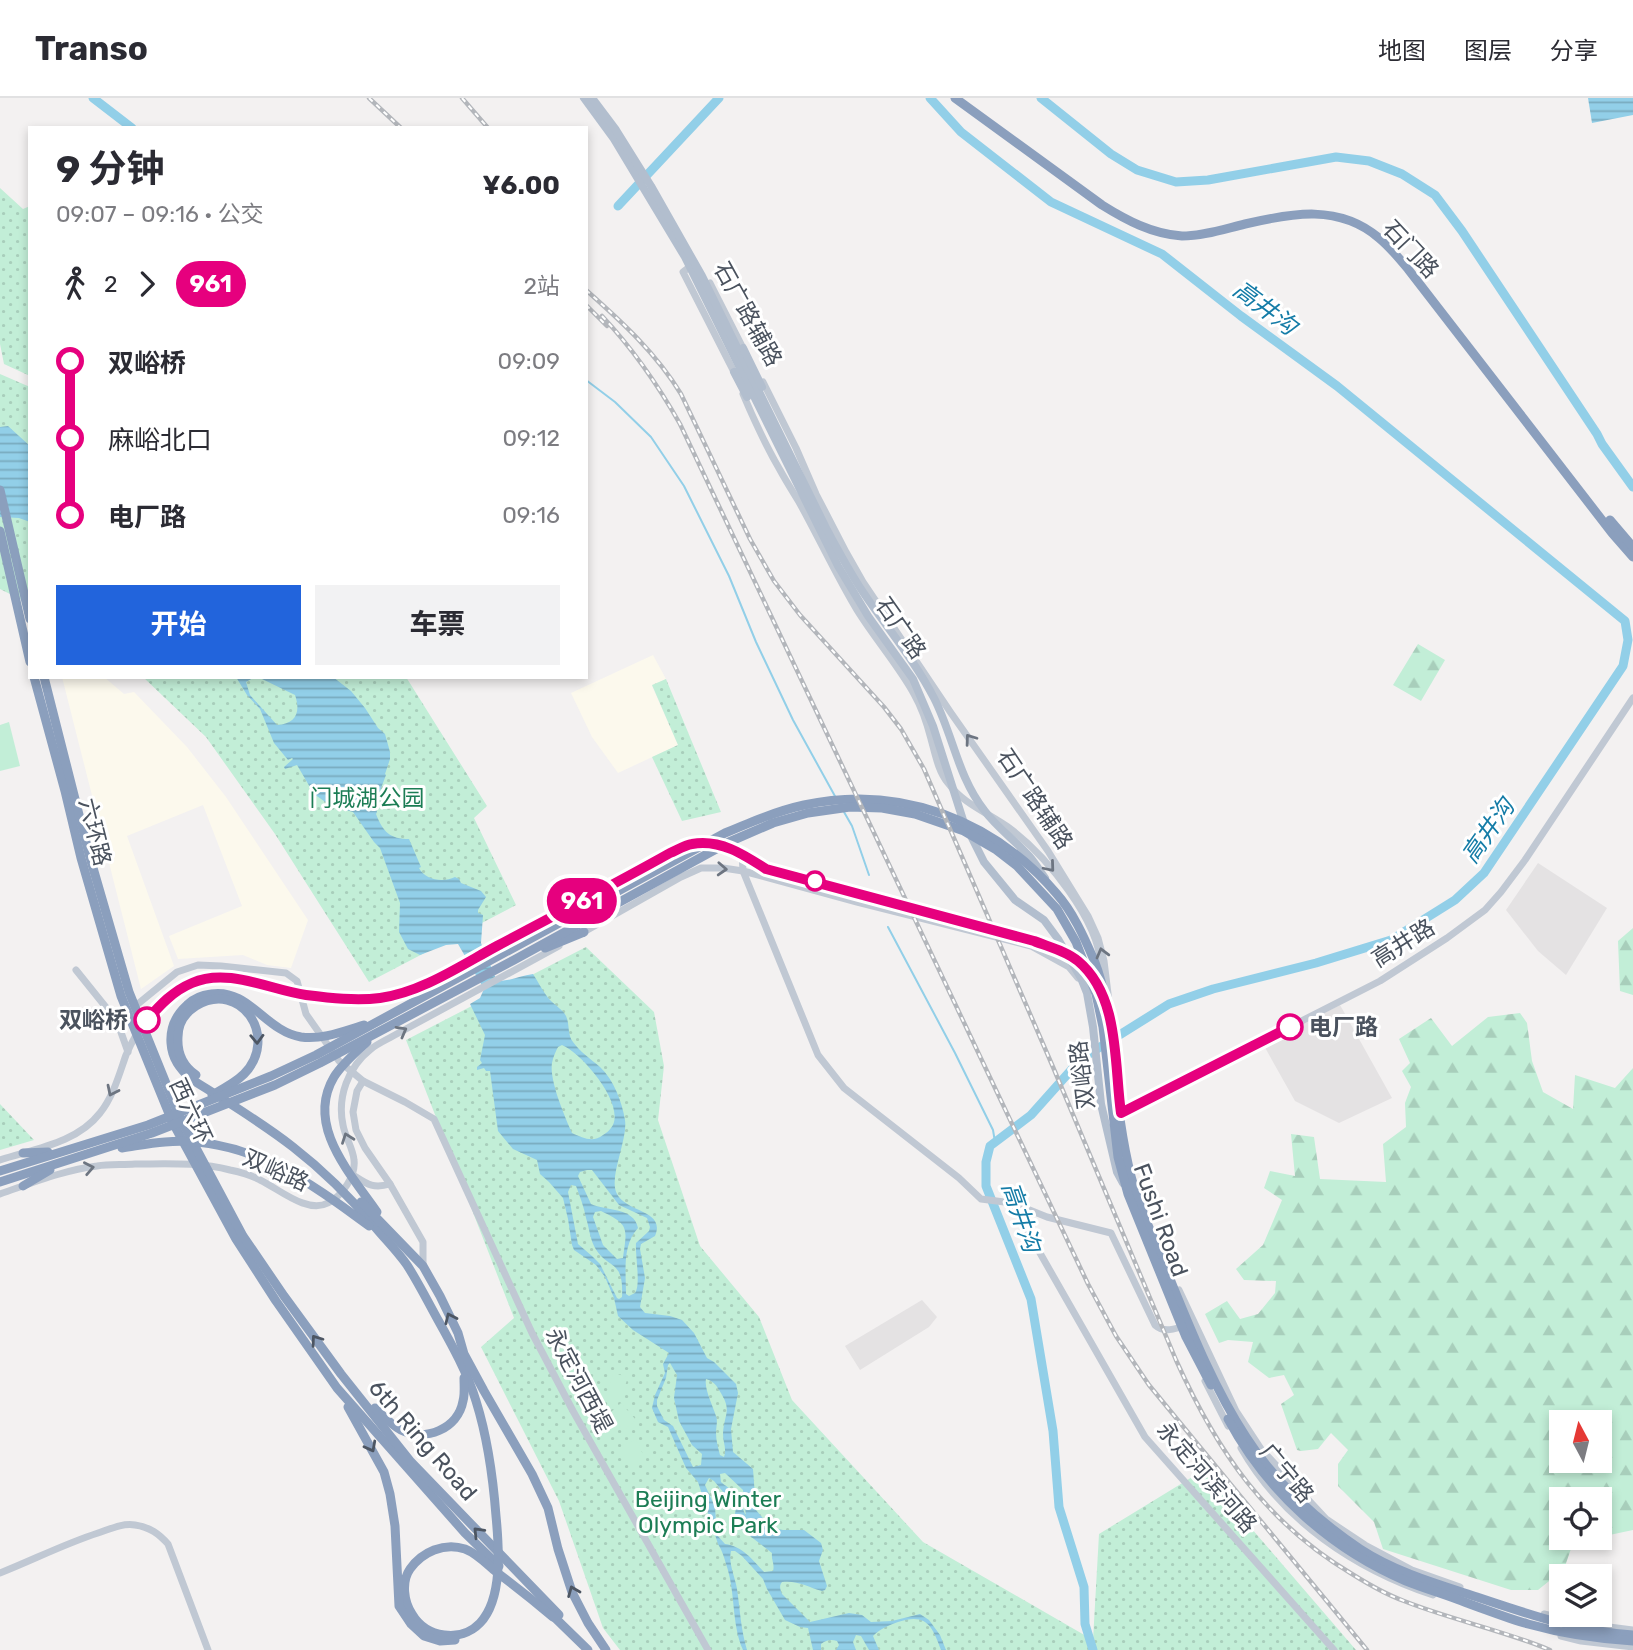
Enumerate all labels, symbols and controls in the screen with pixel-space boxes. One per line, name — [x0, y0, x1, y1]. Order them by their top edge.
text: Transo — [35, 29, 148, 68]
text: 地图 — [1378, 37, 1426, 65]
text: 图层 — [1464, 37, 1512, 65]
text: 分享 — [1550, 37, 1598, 65]
text: 9 分钟 — [56, 146, 164, 192]
text: ¥6.00 — [483, 170, 560, 201]
text: 09:07 – 09:16 · 公交 — [56, 200, 264, 228]
street label: 石门路 — [1377, 214, 1445, 284]
street label: 石广路辅路 — [708, 257, 788, 371]
icon: walk — [56, 265, 94, 303]
icon: forward — [128, 265, 166, 303]
text: 2 — [104, 270, 118, 298]
text: 961 — [190, 270, 232, 298]
text: 2站 — [523, 272, 560, 300]
water label: 高井沟 — [1228, 275, 1305, 343]
text: 09:09 — [498, 347, 560, 375]
text: 双峪桥 — [108, 348, 186, 379]
text: 09:12 — [503, 424, 560, 452]
text: 麻峪北口 — [108, 425, 212, 456]
text: 09:16 — [502, 501, 560, 529]
text: 电厂路 — [108, 502, 186, 533]
button: 开始 — [56, 585, 301, 665]
button: 车票 — [315, 585, 560, 665]
street label: 石广路 — [870, 592, 932, 664]
one-way arrow — [966, 734, 978, 747]
street label: 石广路辅路 — [991, 744, 1079, 854]
park label: 门城湖公园 — [310, 784, 425, 812]
water label: 高井沟 — [1456, 791, 1522, 869]
street label: 六环路 — [73, 795, 117, 869]
one-way arrow — [1041, 859, 1054, 872]
one-way arrow — [717, 861, 728, 876]
unlabelled marker — [805, 871, 825, 891]
line badge: 961 — [542, 878, 622, 924]
text: 961 — [561, 887, 603, 915]
street label: 高井路 — [1366, 913, 1440, 973]
one-way arrow — [1095, 947, 1110, 959]
place label: 双峪桥 — [59, 1006, 128, 1034]
marker: 双峪桥 — [134, 1007, 160, 1033]
place label: 电厂路 — [1309, 1013, 1378, 1041]
marker: 电厂路 — [1277, 1014, 1303, 1040]
one-way arrow — [395, 1026, 407, 1039]
one-way arrow — [249, 1034, 264, 1045]
street label: 双峪路 — [1064, 1039, 1100, 1111]
street label: 西六环 — [164, 1074, 218, 1148]
one-way arrow — [106, 1084, 120, 1096]
one-way arrow — [341, 1133, 355, 1145]
street label: 双峪路 — [239, 1143, 313, 1197]
street label: Fushi Road — [1128, 1160, 1194, 1280]
one-way arrow — [83, 1161, 95, 1176]
water label: 高井沟 — [996, 1178, 1047, 1258]
one-way arrow — [445, 1313, 459, 1325]
street label: 永定河西堤 — [540, 1323, 618, 1437]
one-way arrow — [312, 1335, 324, 1348]
street label: 6th Ring Road — [363, 1374, 483, 1506]
north arrow — [1549, 1410, 1612, 1474]
map controls — [1549, 1410, 1612, 1627]
street label: 永定河滨河路 — [1151, 1416, 1263, 1538]
street label: 广宁路 — [1254, 1438, 1320, 1508]
one-way arrow — [363, 1440, 376, 1452]
park label: Beijing Winter Olympic Park — [635, 1485, 782, 1539]
button: locate — [1549, 1487, 1612, 1550]
one-way arrow — [474, 1527, 487, 1540]
button: layers — [1549, 1564, 1612, 1627]
one-way arrow — [567, 1585, 581, 1597]

